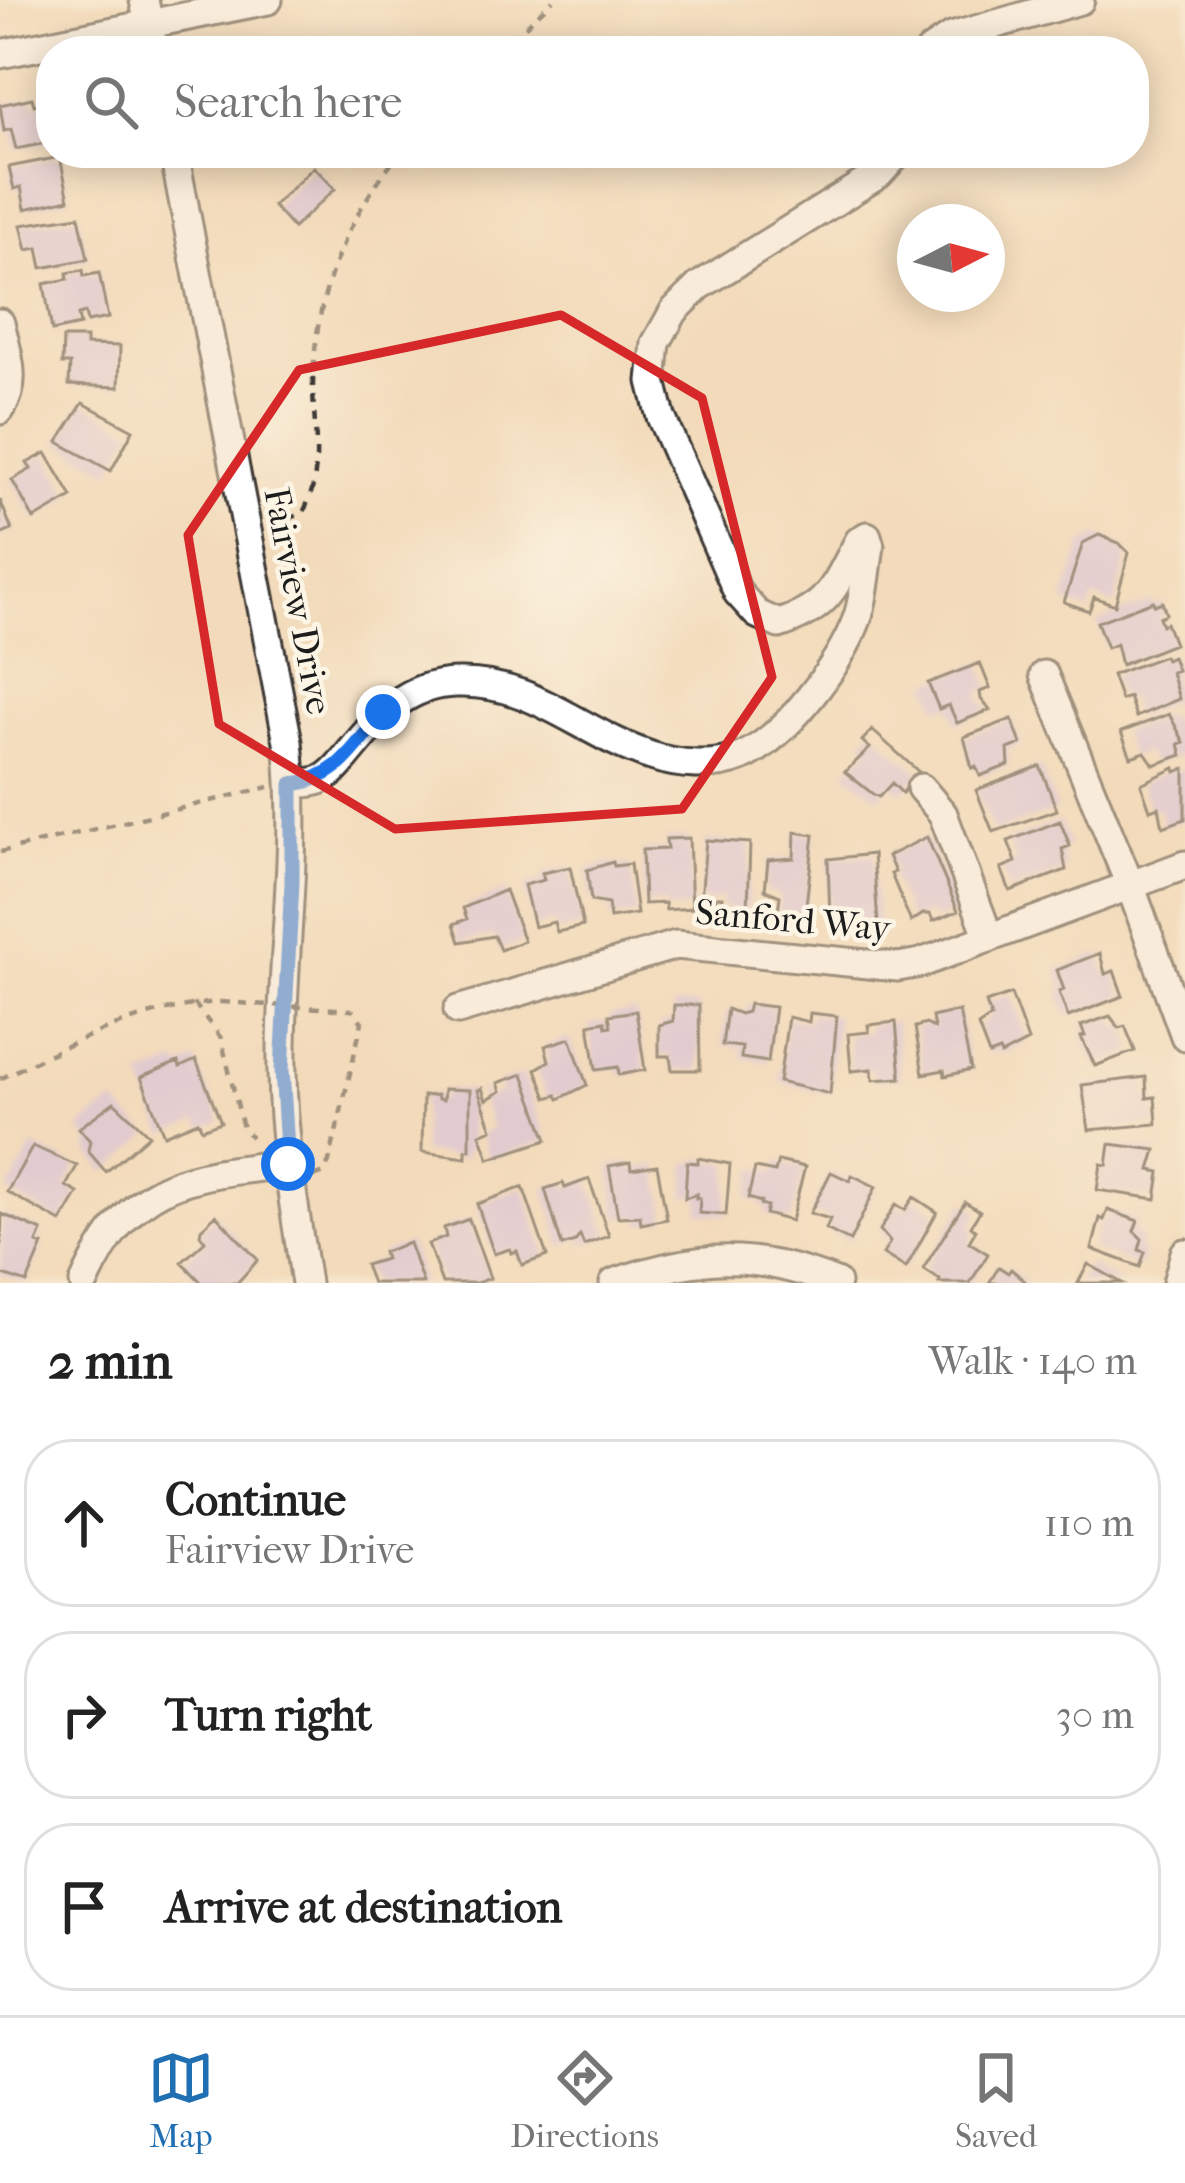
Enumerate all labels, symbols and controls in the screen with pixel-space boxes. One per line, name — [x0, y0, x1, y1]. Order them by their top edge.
search box — [36, 36, 1149, 168]
icon: search — [78, 69, 144, 135]
text: Search here — [174, 76, 402, 129]
north arrow — [897, 204, 1005, 312]
street label: Fairview Drive — [255, 484, 341, 718]
route end — [356, 685, 410, 739]
street label: Sanford Way — [694, 891, 894, 950]
route start — [261, 1137, 315, 1191]
text: 2 min — [48, 1331, 172, 1391]
text: Walk · 140 m — [929, 1338, 1137, 1384]
text: Continue — [165, 1474, 346, 1527]
icon: ahead — [51, 1490, 117, 1556]
text: 110 m — [1044, 1500, 1134, 1546]
text: Fairview Drive — [165, 1527, 414, 1573]
icon: right — [51, 1682, 117, 1748]
text: Turn right — [165, 1689, 372, 1742]
text: 30 m — [1056, 1692, 1134, 1738]
icon: arrive — [51, 1874, 117, 1940]
text: Arrive at destination — [165, 1881, 562, 1934]
tab: Map — [148, 2045, 214, 2156]
tab: Directions — [510, 2045, 659, 2156]
tab: Saved — [955, 2045, 1037, 2156]

